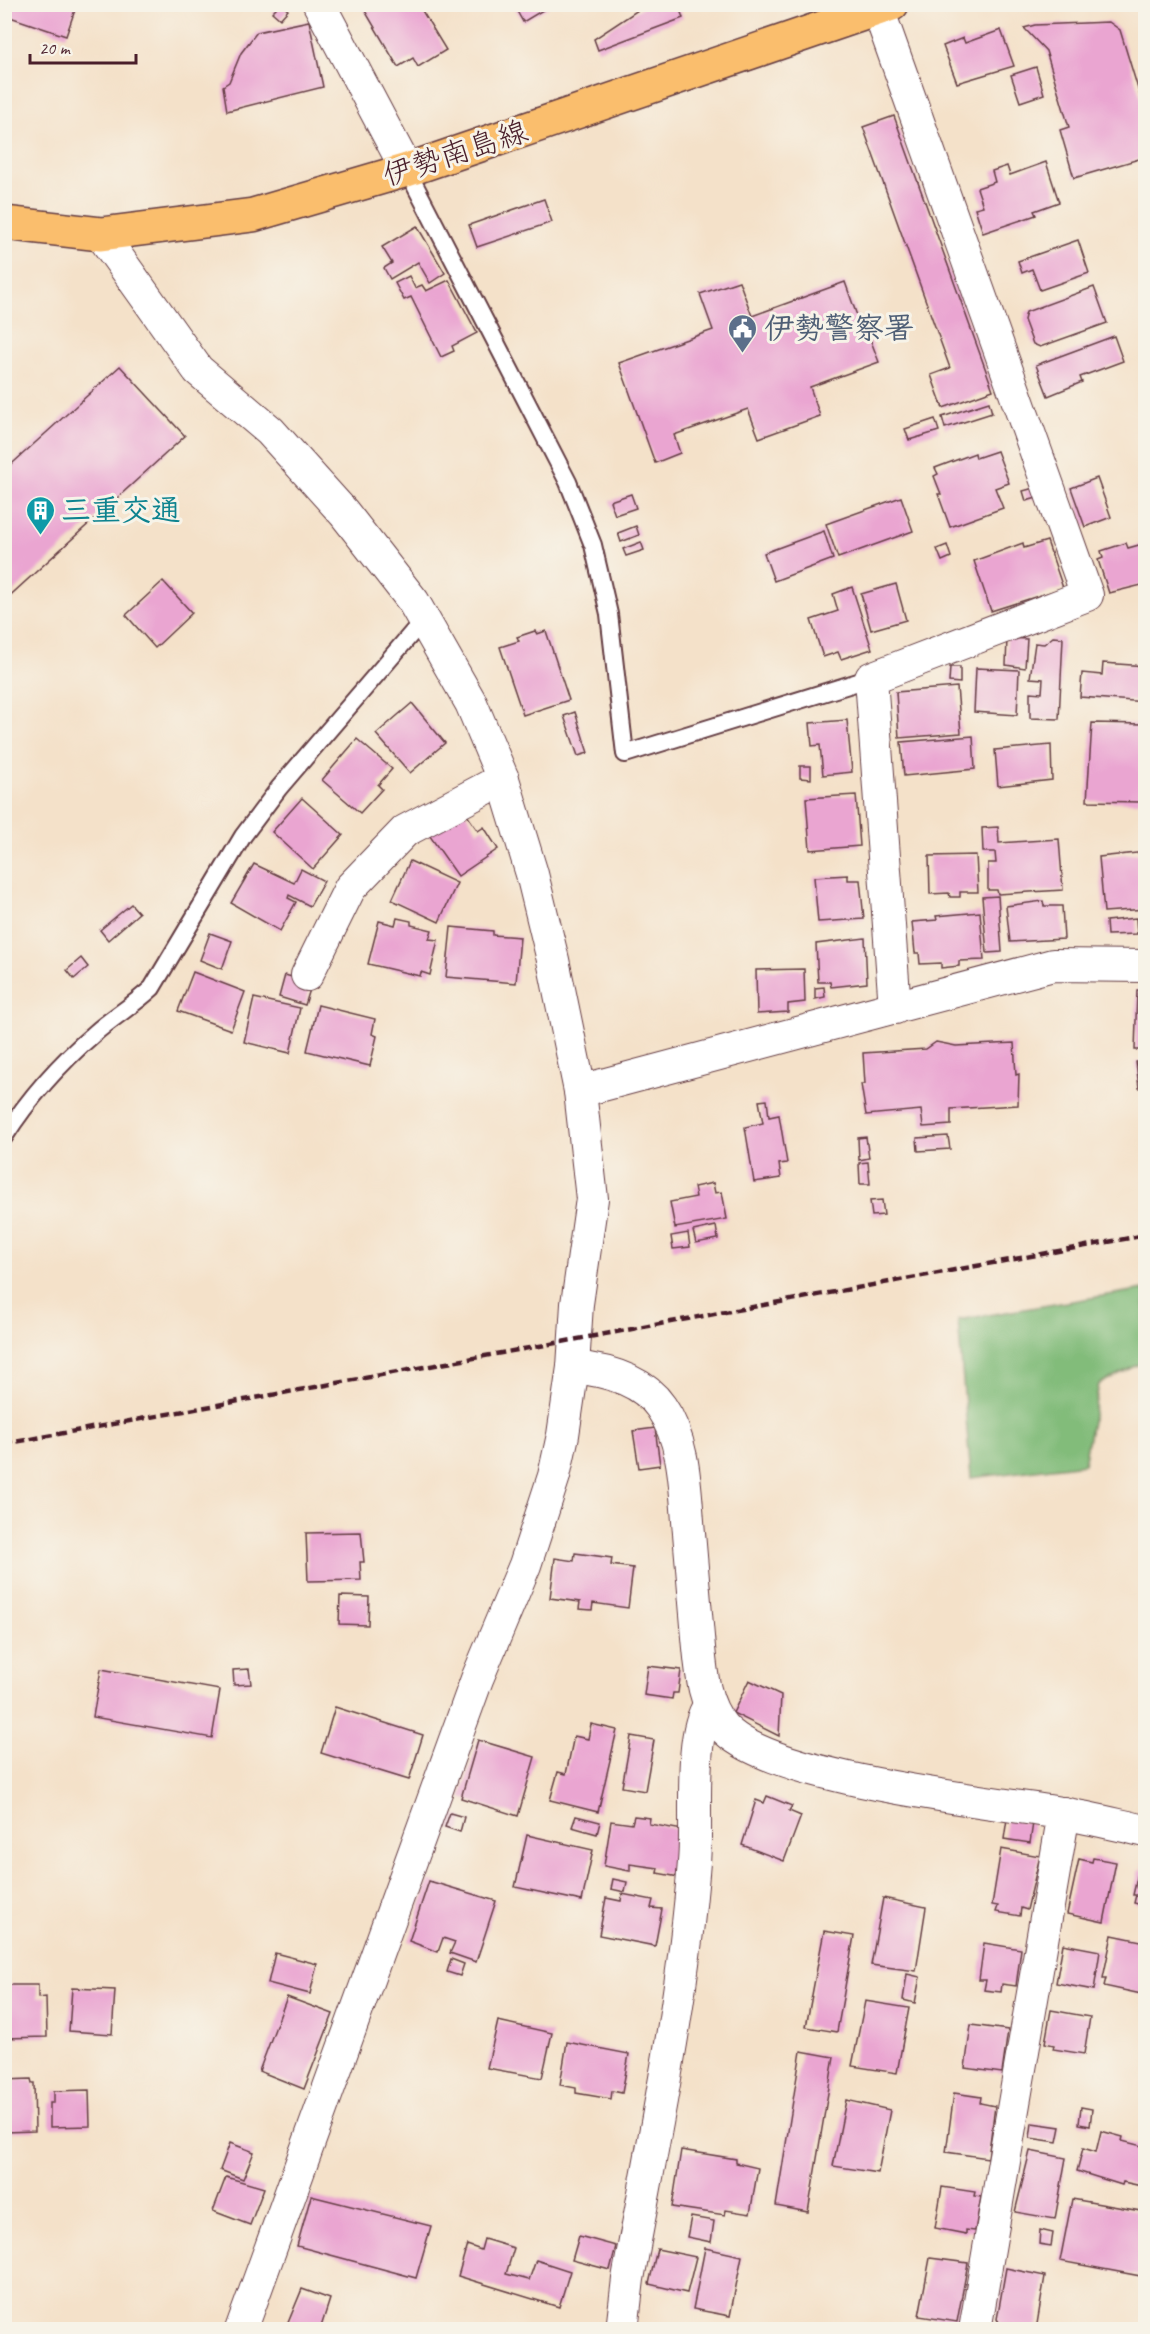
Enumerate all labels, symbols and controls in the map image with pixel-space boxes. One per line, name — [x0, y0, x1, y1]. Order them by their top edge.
scale bar — [30, 27, 136, 65]
text: 20 m — [39, 37, 72, 59]
street label: 伊勢南島線 — [378, 112, 532, 194]
place label: 伊勢警察署 — [764, 309, 914, 347]
public building icon: 伊勢警察署 — [727, 312, 759, 354]
place label: 三重交通 — [61, 491, 181, 529]
building icon: 三重交通 — [24, 494, 56, 536]

